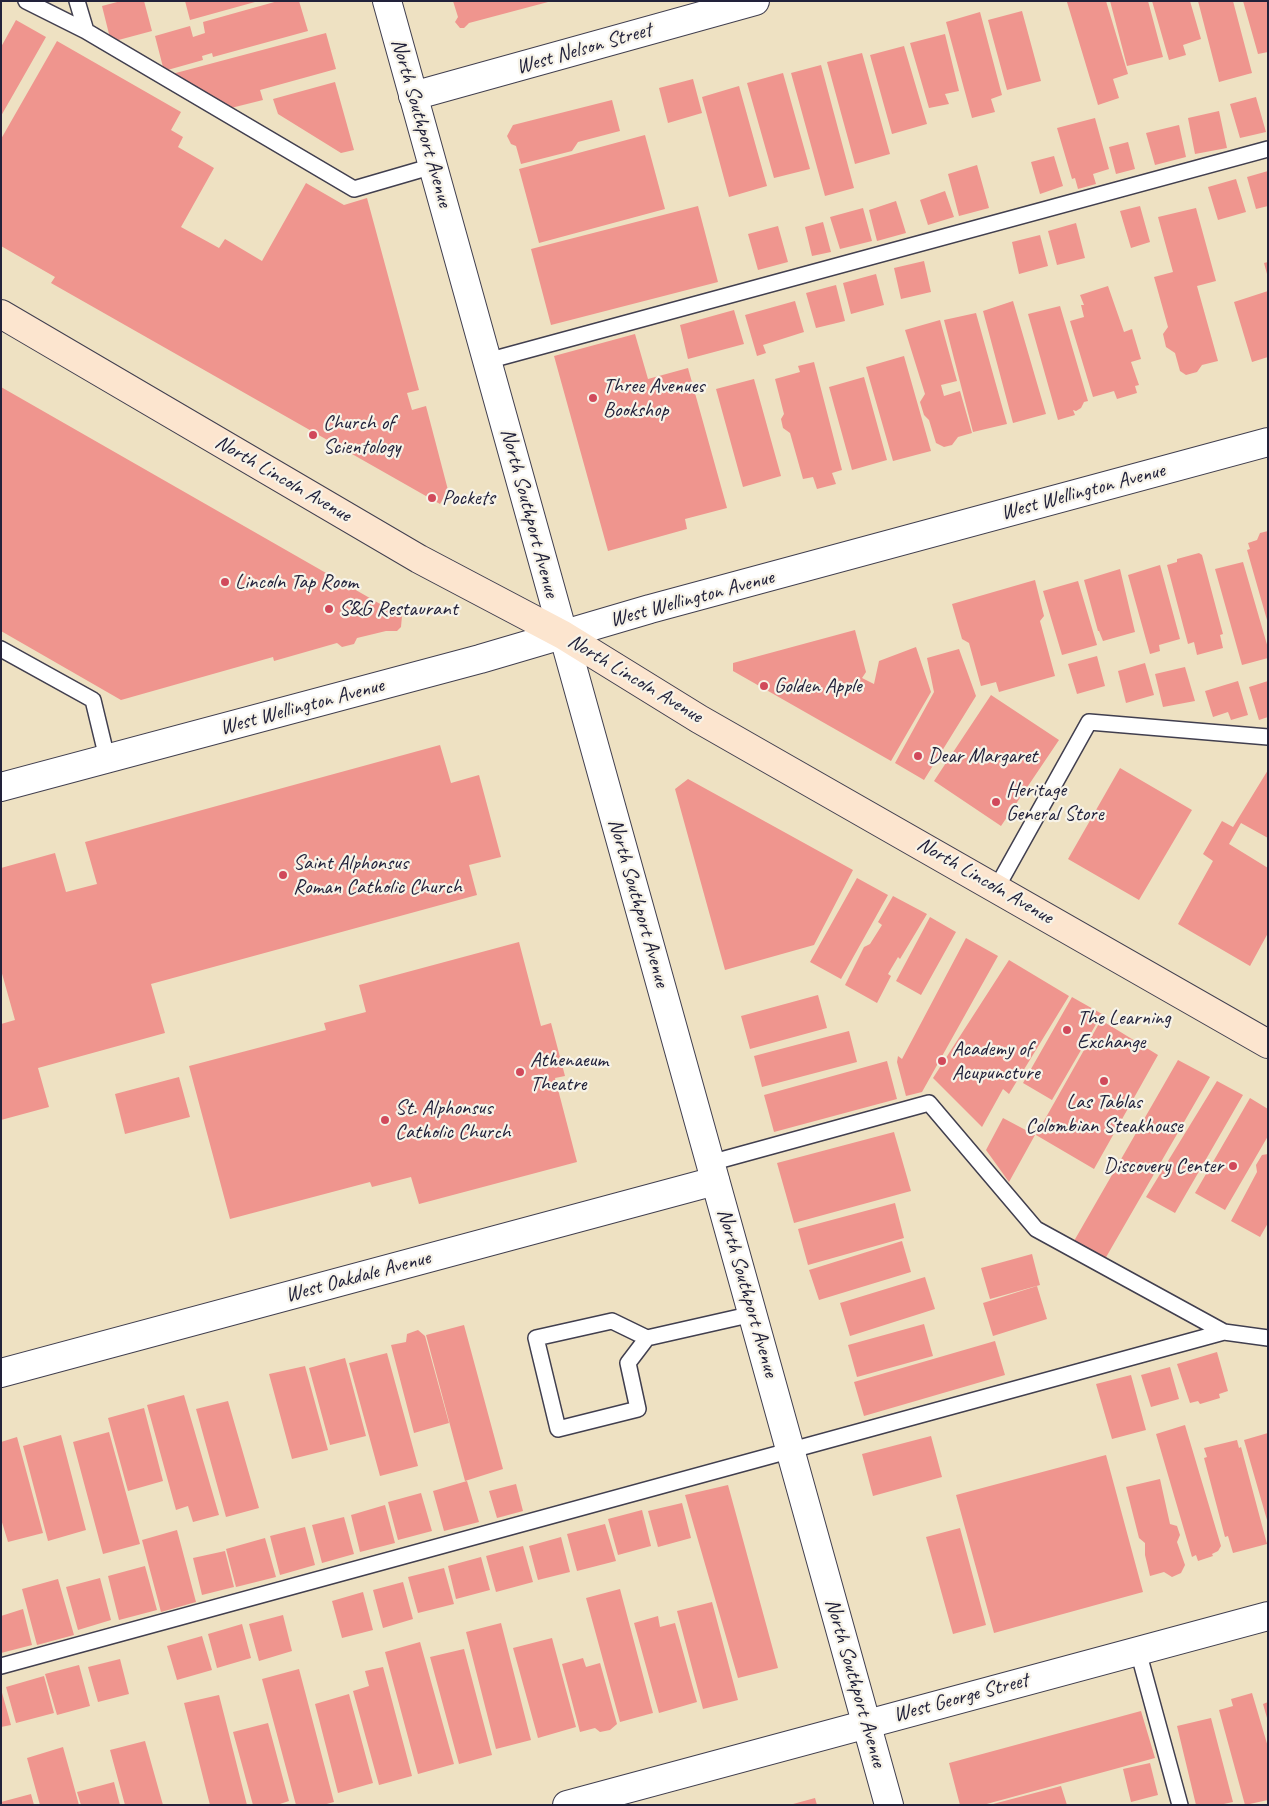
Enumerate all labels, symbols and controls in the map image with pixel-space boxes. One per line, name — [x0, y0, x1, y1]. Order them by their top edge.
street label: West Nelson Street — [513, 18, 655, 80]
street label: North Southport Avenue — [385, 36, 457, 210]
place label: Three Avenues Bookshop — [603, 373, 704, 423]
marker: Three Avenues Bookshop — [587, 392, 599, 404]
place label: Church of Scientology — [323, 410, 400, 460]
street label: North Southport Avenue — [494, 426, 564, 600]
marker: Church of Scientology — [307, 429, 319, 441]
street label: North Lincoln Avenue — [211, 430, 355, 528]
street label: West Wellington Avenue — [998, 458, 1168, 526]
place label: Pockets — [442, 485, 495, 511]
marker: Pockets — [426, 492, 438, 504]
street label: West Wellington Avenue — [607, 565, 777, 633]
place label: Lincoln Tap Room — [235, 569, 358, 595]
marker: Lincoln Tap Room — [219, 576, 231, 588]
place label: S&G Restaurant — [339, 596, 458, 622]
marker: S&G Restaurant — [323, 603, 335, 615]
street label: North Lincoln Avenue — [563, 629, 707, 729]
street label: West Wellington Avenue — [217, 673, 387, 741]
place label: Golden Apple — [774, 673, 862, 699]
marker: Golden Apple — [758, 680, 770, 692]
place label: Dear Margaret — [928, 743, 1037, 769]
marker: Dear Margaret — [912, 750, 924, 762]
place label: Heritage General Store — [1006, 777, 1104, 827]
marker: Heritage General Store — [990, 796, 1002, 808]
street label: North Southport Avenue — [602, 816, 674, 990]
street label: North Lincoln Avenue — [913, 832, 1057, 930]
place label: Saint Alphonsus Roman Catholic Church — [293, 850, 462, 900]
marker: Saint Alphonsus Roman Catholic Church — [277, 869, 289, 881]
place label: The Learning Exchange — [1077, 1005, 1171, 1055]
marker: The Learning Exchange — [1061, 1024, 1073, 1036]
place label: Academy of Acupuncture — [952, 1036, 1039, 1086]
place label: Athenaeum Theatre — [530, 1047, 608, 1097]
marker: Academy of Acupuncture — [936, 1055, 948, 1067]
marker: Athenaeum Theatre — [514, 1066, 526, 1078]
marker: Las Tablas Colombian Steakhouse — [1098, 1075, 1110, 1087]
place label: Las Tablas Colombian Steakhouse — [1025, 1089, 1183, 1139]
place label: St. Alphonsus Catholic Church — [395, 1095, 511, 1145]
marker: St. Alphonsus Catholic Church — [379, 1114, 391, 1126]
place label: Discovery Center — [1104, 1153, 1223, 1179]
marker: Discovery Center — [1227, 1160, 1239, 1172]
street label: North Southport Avenue — [711, 1206, 783, 1380]
street label: West Oakdale Avenue — [283, 1246, 433, 1308]
street label: North Southport Avenue — [819, 1596, 891, 1770]
street label: West George Street — [891, 1668, 1031, 1728]

